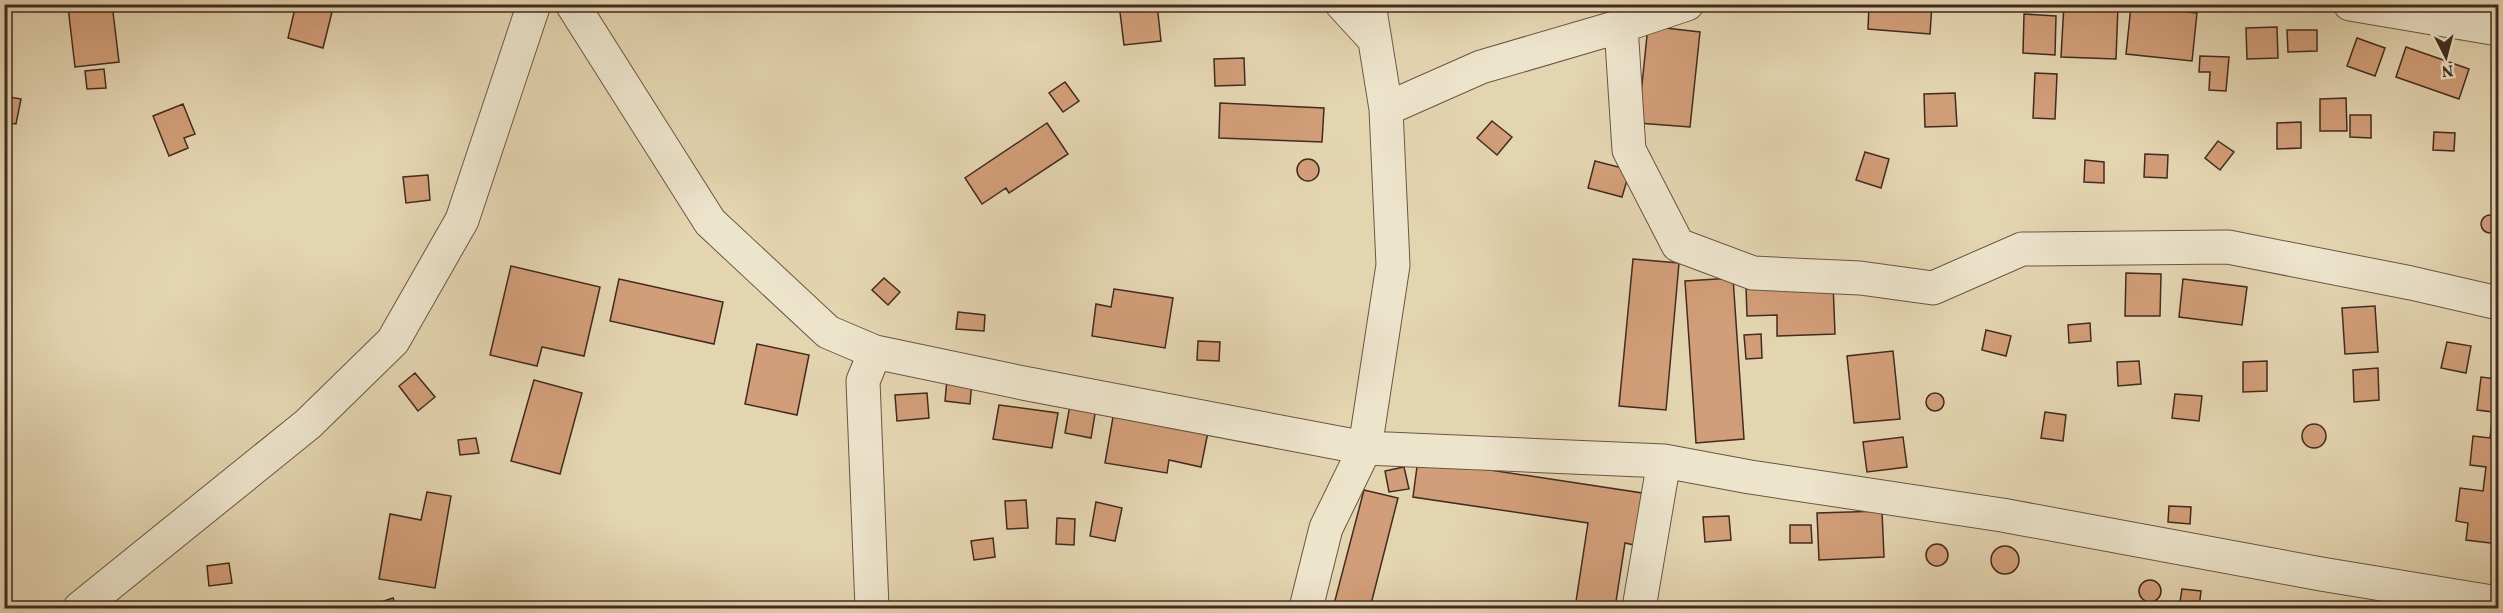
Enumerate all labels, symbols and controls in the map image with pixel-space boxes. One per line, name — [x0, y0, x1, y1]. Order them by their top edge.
north arrow — [2416, 27, 2476, 87]
text: N — [2440, 58, 2454, 82]

